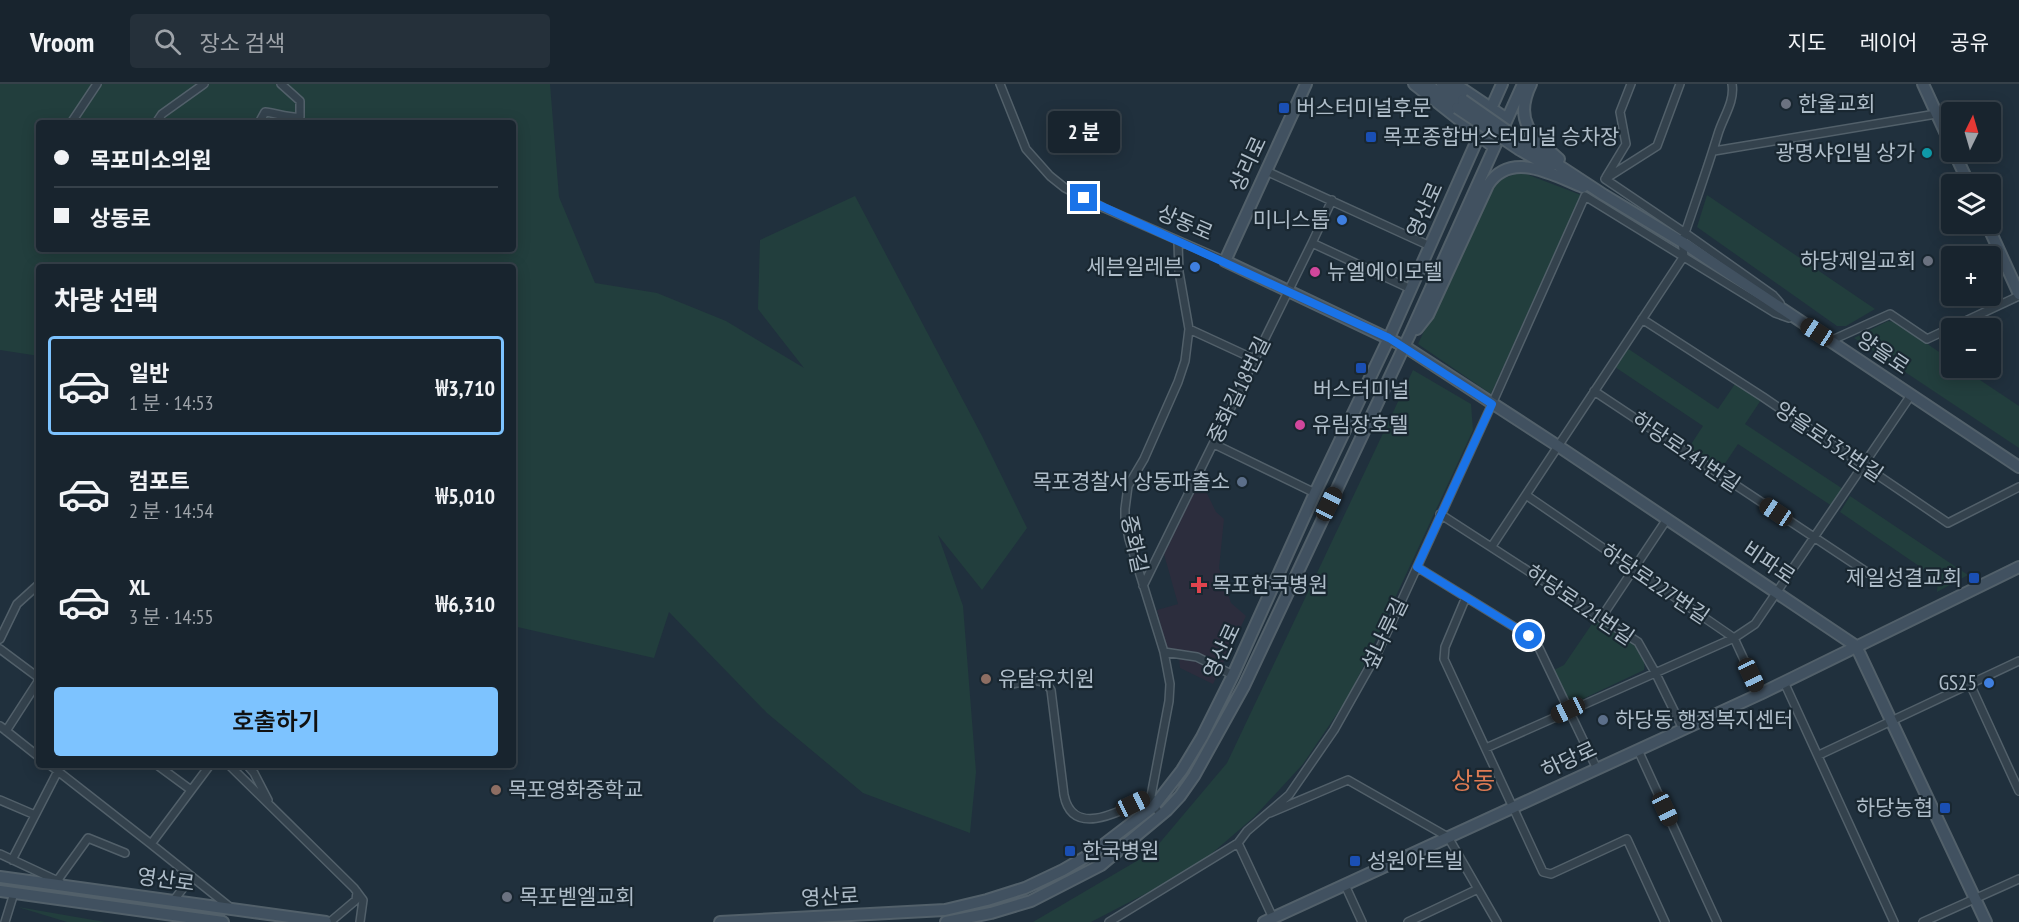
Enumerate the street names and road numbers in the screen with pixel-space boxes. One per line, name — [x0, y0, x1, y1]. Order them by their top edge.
street label: 상리로 — [1223, 132, 1272, 196]
street label: 영산로 — [1400, 178, 1449, 242]
street label: 상동로 — [1153, 199, 1217, 246]
street label: 양을로 — [1852, 325, 1915, 380]
street label: 중화길18번길 — [1201, 332, 1276, 448]
street label: 양을로532번길 — [1770, 395, 1889, 488]
street label: 하당로241번길 — [1627, 405, 1746, 498]
street label: 중화길 — [1115, 513, 1154, 575]
street label: 비파로 — [1738, 535, 1801, 590]
street label: 하당로227번길 — [1596, 537, 1715, 630]
street label: 하당로221번길 — [1521, 558, 1640, 651]
street label: 섶나루길 — [1355, 593, 1414, 674]
street label: 영산로 — [1197, 619, 1246, 683]
street label: 하당로 — [1537, 735, 1601, 784]
street label: 영산로 — [135, 862, 197, 897]
street label: 영산로 — [800, 882, 860, 911]

